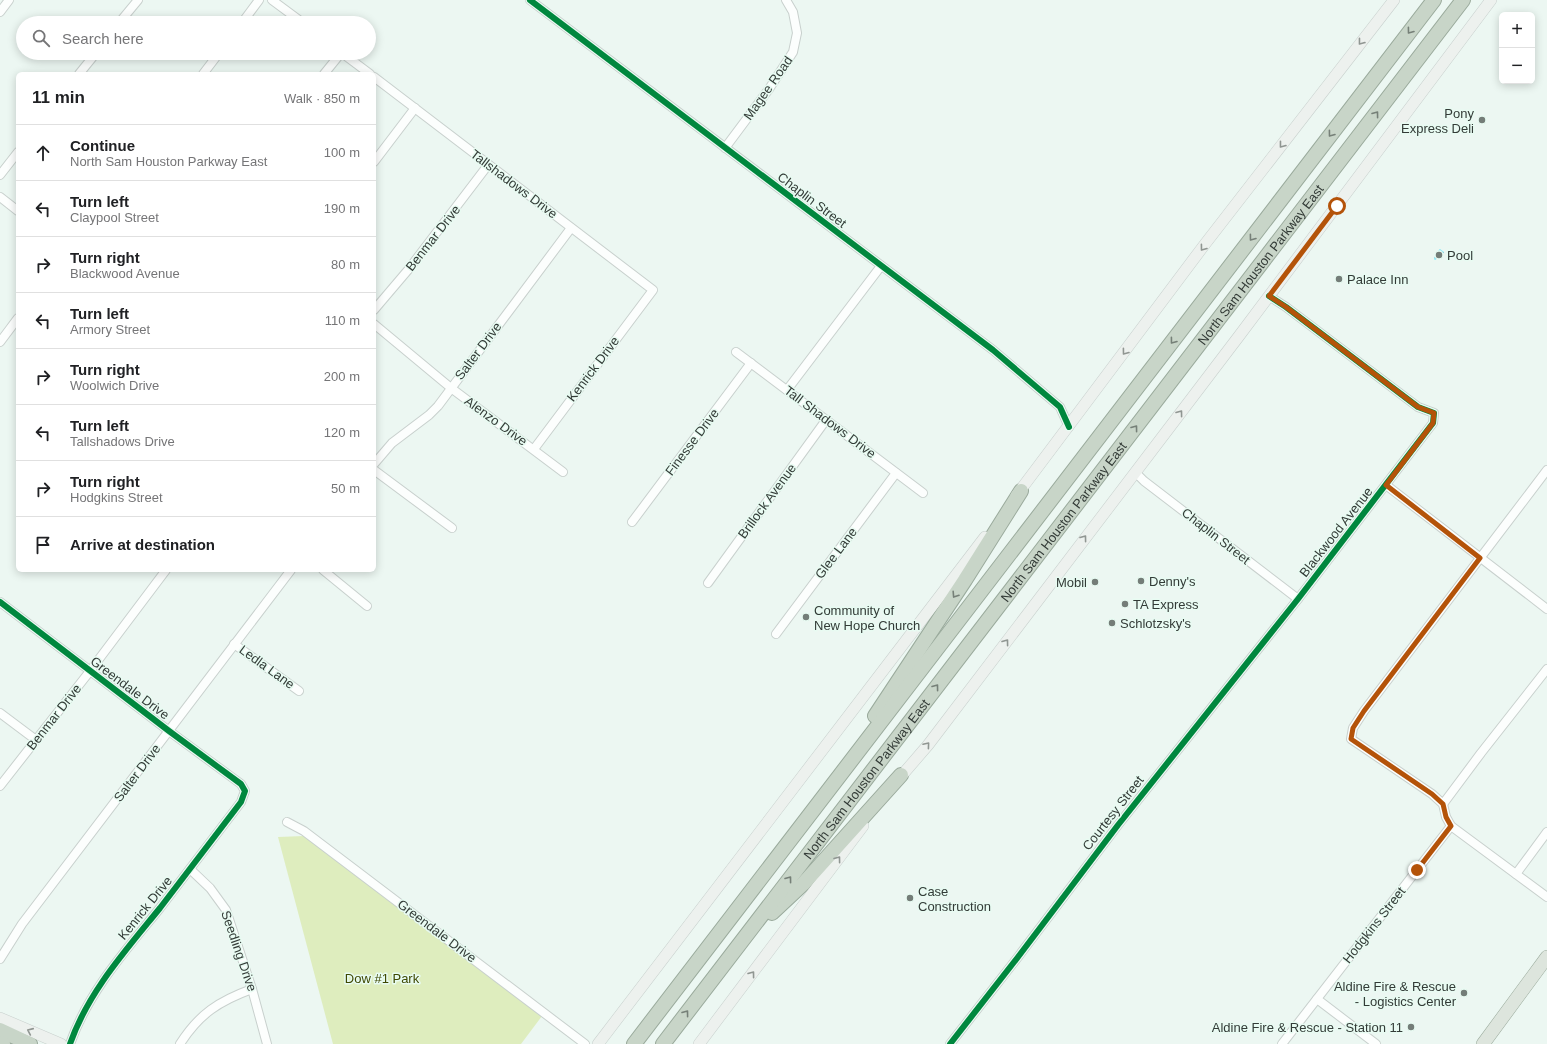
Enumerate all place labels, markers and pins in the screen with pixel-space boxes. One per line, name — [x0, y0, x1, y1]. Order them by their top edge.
place label: Pony Express Deli — [1401, 106, 1474, 136]
marker: Pony Express Deli — [1477, 115, 1487, 125]
place label: Pool — [1447, 248, 1473, 263]
marker: Pool — [1434, 250, 1444, 260]
place label: Palace Inn — [1347, 272, 1408, 287]
marker: Palace Inn — [1334, 274, 1344, 284]
place label: Denny's — [1149, 574, 1196, 589]
place label: Mobil — [1056, 575, 1087, 590]
marker: Denny's — [1136, 576, 1146, 586]
marker: Mobil — [1090, 577, 1100, 587]
place label: TA Express — [1133, 597, 1199, 612]
marker: TA Express — [1120, 599, 1130, 609]
place label: Community of New Hope Church — [814, 603, 920, 633]
marker: Community of New Hope Church — [801, 612, 811, 622]
place label: Schlotzsky's — [1120, 616, 1192, 631]
marker: Schlotzsky's — [1107, 618, 1117, 628]
place label: Case Construction — [918, 884, 991, 914]
marker: Case Construction — [905, 893, 915, 903]
place label: Aldine Fire & Rescue - Logistics Center — [1334, 979, 1457, 1009]
marker: Aldine Fire & Rescue - Logistics Center — [1459, 988, 1469, 998]
place label: Aldine Fire & Rescue - Station 11 — [1212, 1020, 1403, 1035]
marker: Aldine Fire & Rescue - Station 11 — [1406, 1022, 1416, 1032]

